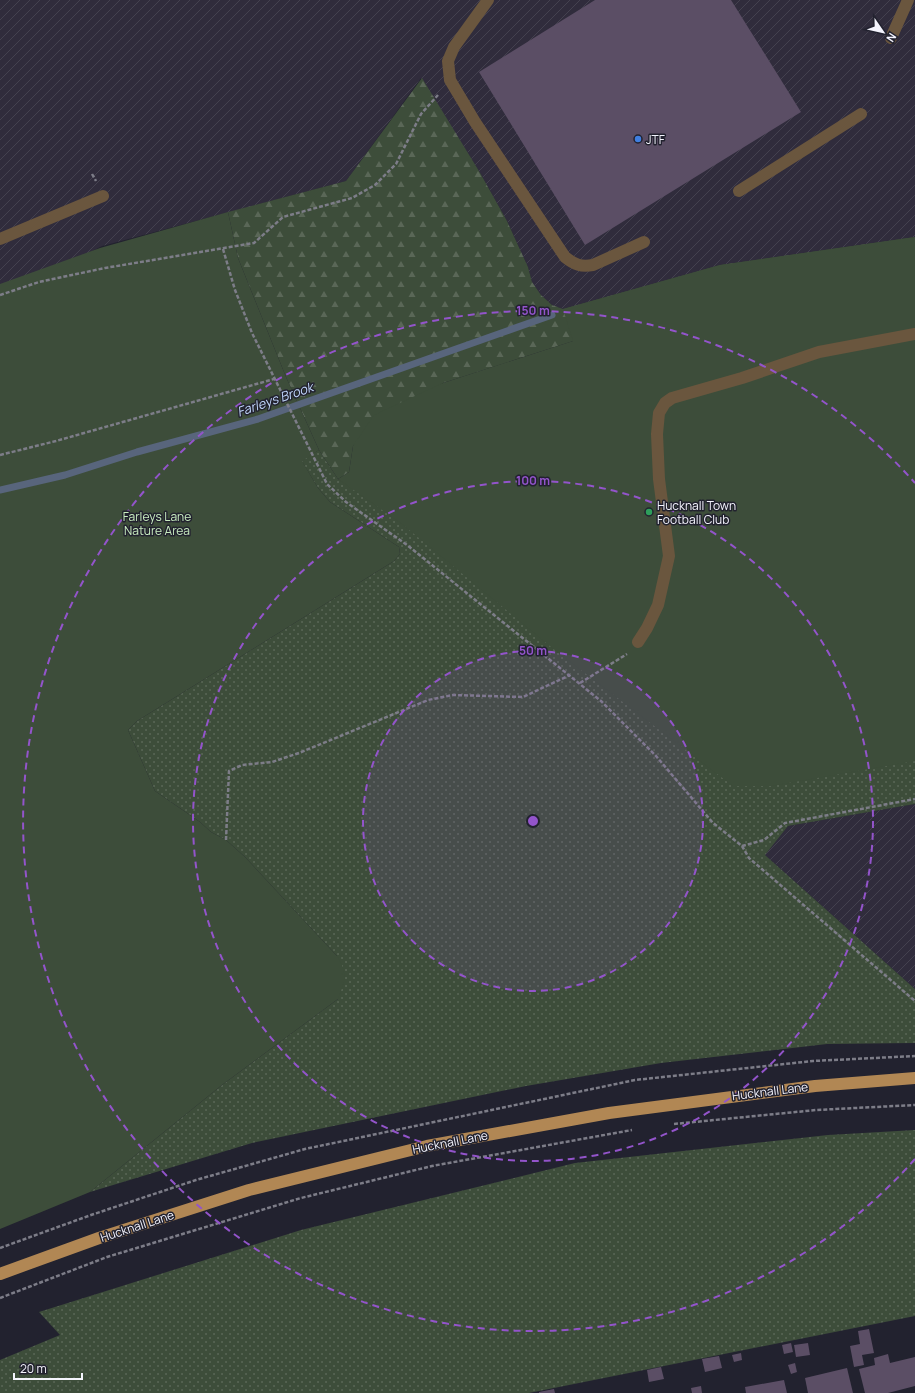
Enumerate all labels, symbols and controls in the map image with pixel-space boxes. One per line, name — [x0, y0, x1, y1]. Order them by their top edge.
north arrow — [863, 12, 903, 52]
text: N — [883, 30, 900, 45]
place label: JTF — [646, 131, 665, 148]
marker: JTF — [633, 134, 643, 144]
text: 150 m — [516, 302, 550, 319]
water label: Farleys Brook — [235, 377, 318, 420]
text: 100 m — [516, 472, 550, 489]
place label: Hucknall Town Football Club — [657, 497, 736, 528]
marker: Hucknall Town Football Club — [644, 507, 654, 517]
park label: Farleys Lane Nature Area — [123, 508, 191, 539]
text: 50 m — [519, 642, 547, 659]
centre of rings — [526, 814, 540, 828]
street label: Hucknall Lane — [731, 1078, 809, 1104]
street label: Hucknall Lane — [411, 1126, 489, 1158]
street label: Hucknall Lane — [98, 1206, 176, 1246]
scale bar — [14, 1355, 82, 1381]
text: 20 m — [20, 1360, 47, 1377]

